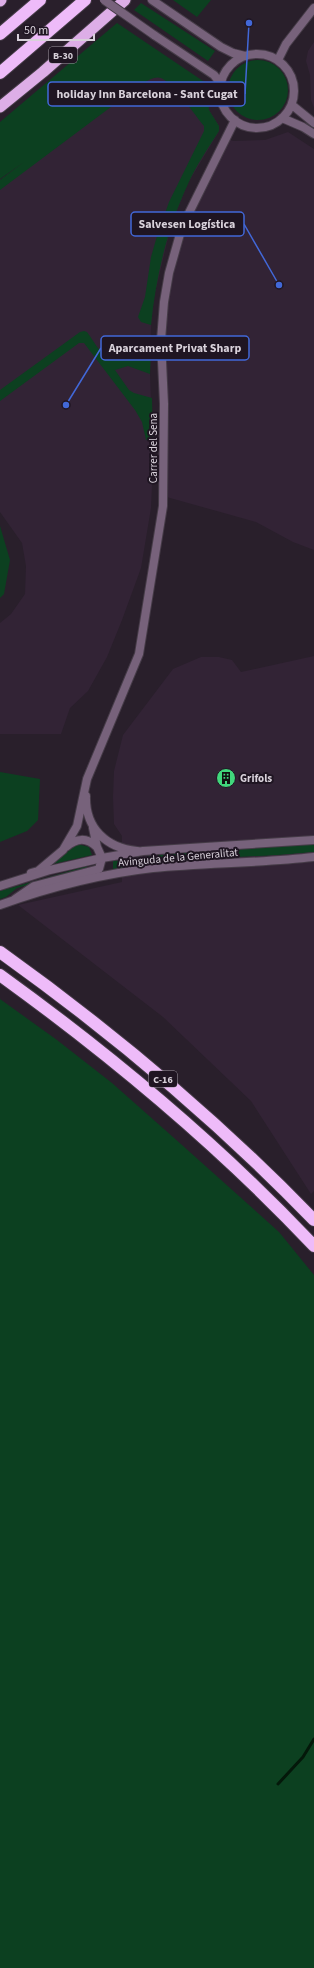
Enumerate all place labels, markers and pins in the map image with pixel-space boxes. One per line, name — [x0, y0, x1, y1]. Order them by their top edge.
callout: holiday Inn Barcelona - Sant Cugat — [48, 82, 245, 106]
callout: Salvesen Logística — [131, 212, 244, 236]
callout: Aparcament Privat Sharp — [101, 336, 249, 360]
building icon: Grifols — [215, 767, 237, 789]
place label: Grifols — [240, 771, 272, 786]

